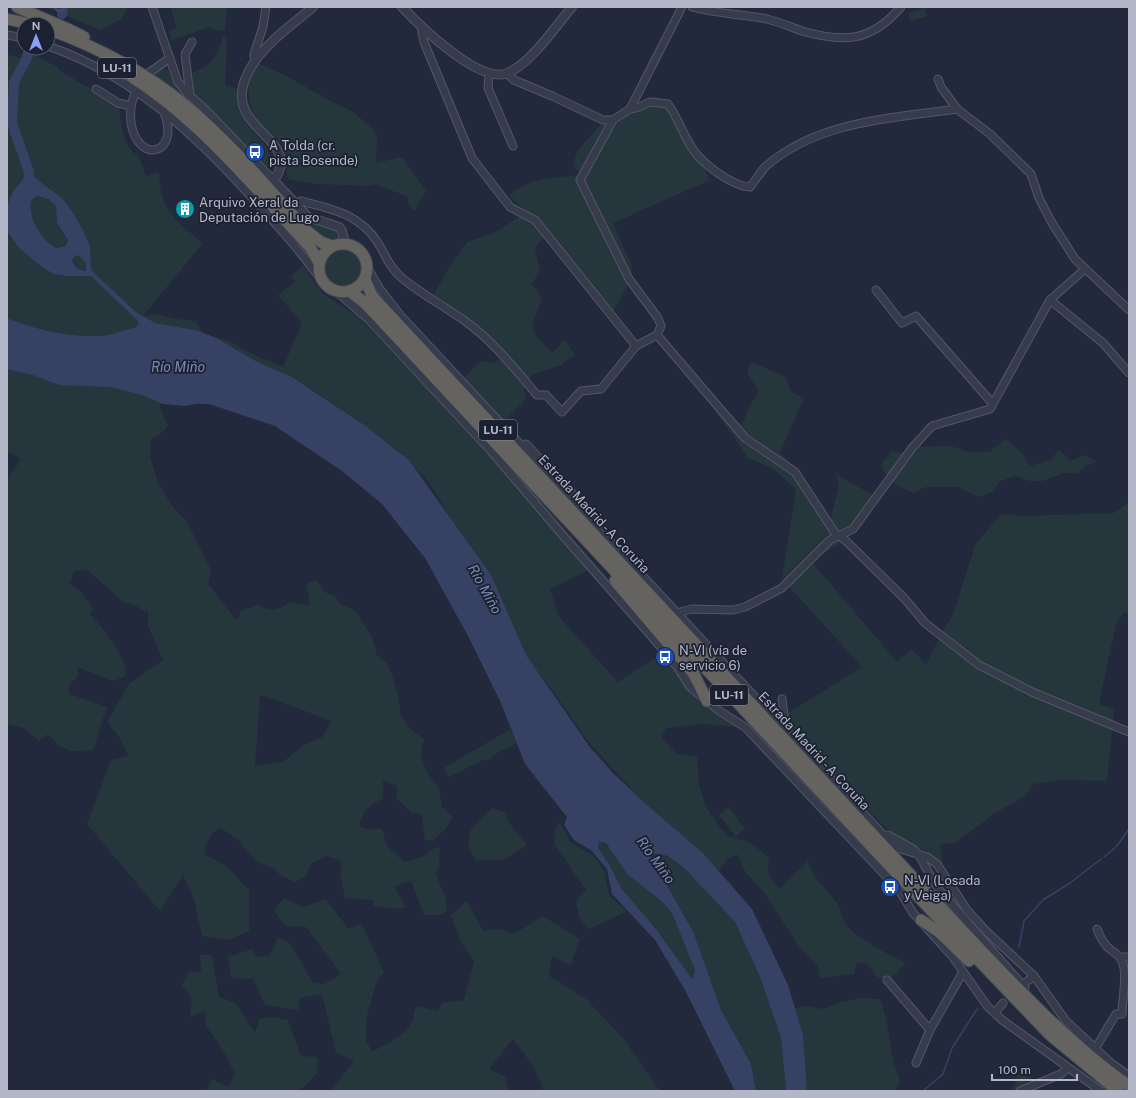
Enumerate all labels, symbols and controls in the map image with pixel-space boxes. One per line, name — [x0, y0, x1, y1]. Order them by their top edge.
north arrow — [16, 16, 56, 56]
text: N — [32, 20, 40, 32]
road number: LU-11 — [98, 58, 136, 78]
place label: A Tolda (cr. pista Bosende) — [269, 138, 358, 168]
bus stop icon: A Tolda (cr. pista Bosende) — [244, 141, 266, 163]
place label: Arquivo Xeral da Deputación de Lugo — [199, 195, 319, 225]
building icon: Arquivo Xeral da Deputación de Lugo — [174, 198, 196, 220]
water label: Río Miño — [151, 359, 206, 375]
road number: LU-11 — [479, 420, 517, 440]
street label: Estrada Madrid - A Coruña — [535, 452, 653, 576]
water label: Río Miño — [465, 561, 505, 617]
place label: N-VI (vía de servicio 6) — [679, 643, 747, 673]
bus stop icon: N-VI (vía de servicio 6) — [654, 646, 676, 668]
road number: LU-11 — [710, 685, 748, 705]
street label: Estrada Madrid - A Coruña — [755, 689, 873, 813]
water label: Río Miño — [634, 833, 679, 887]
place label: N-VI (Losada y Veiga) — [904, 873, 981, 903]
bus stop icon: N-VI (Losada y Veiga) — [879, 876, 901, 898]
scale bar — [992, 1056, 1077, 1082]
text: 100 m — [998, 1063, 1031, 1077]

